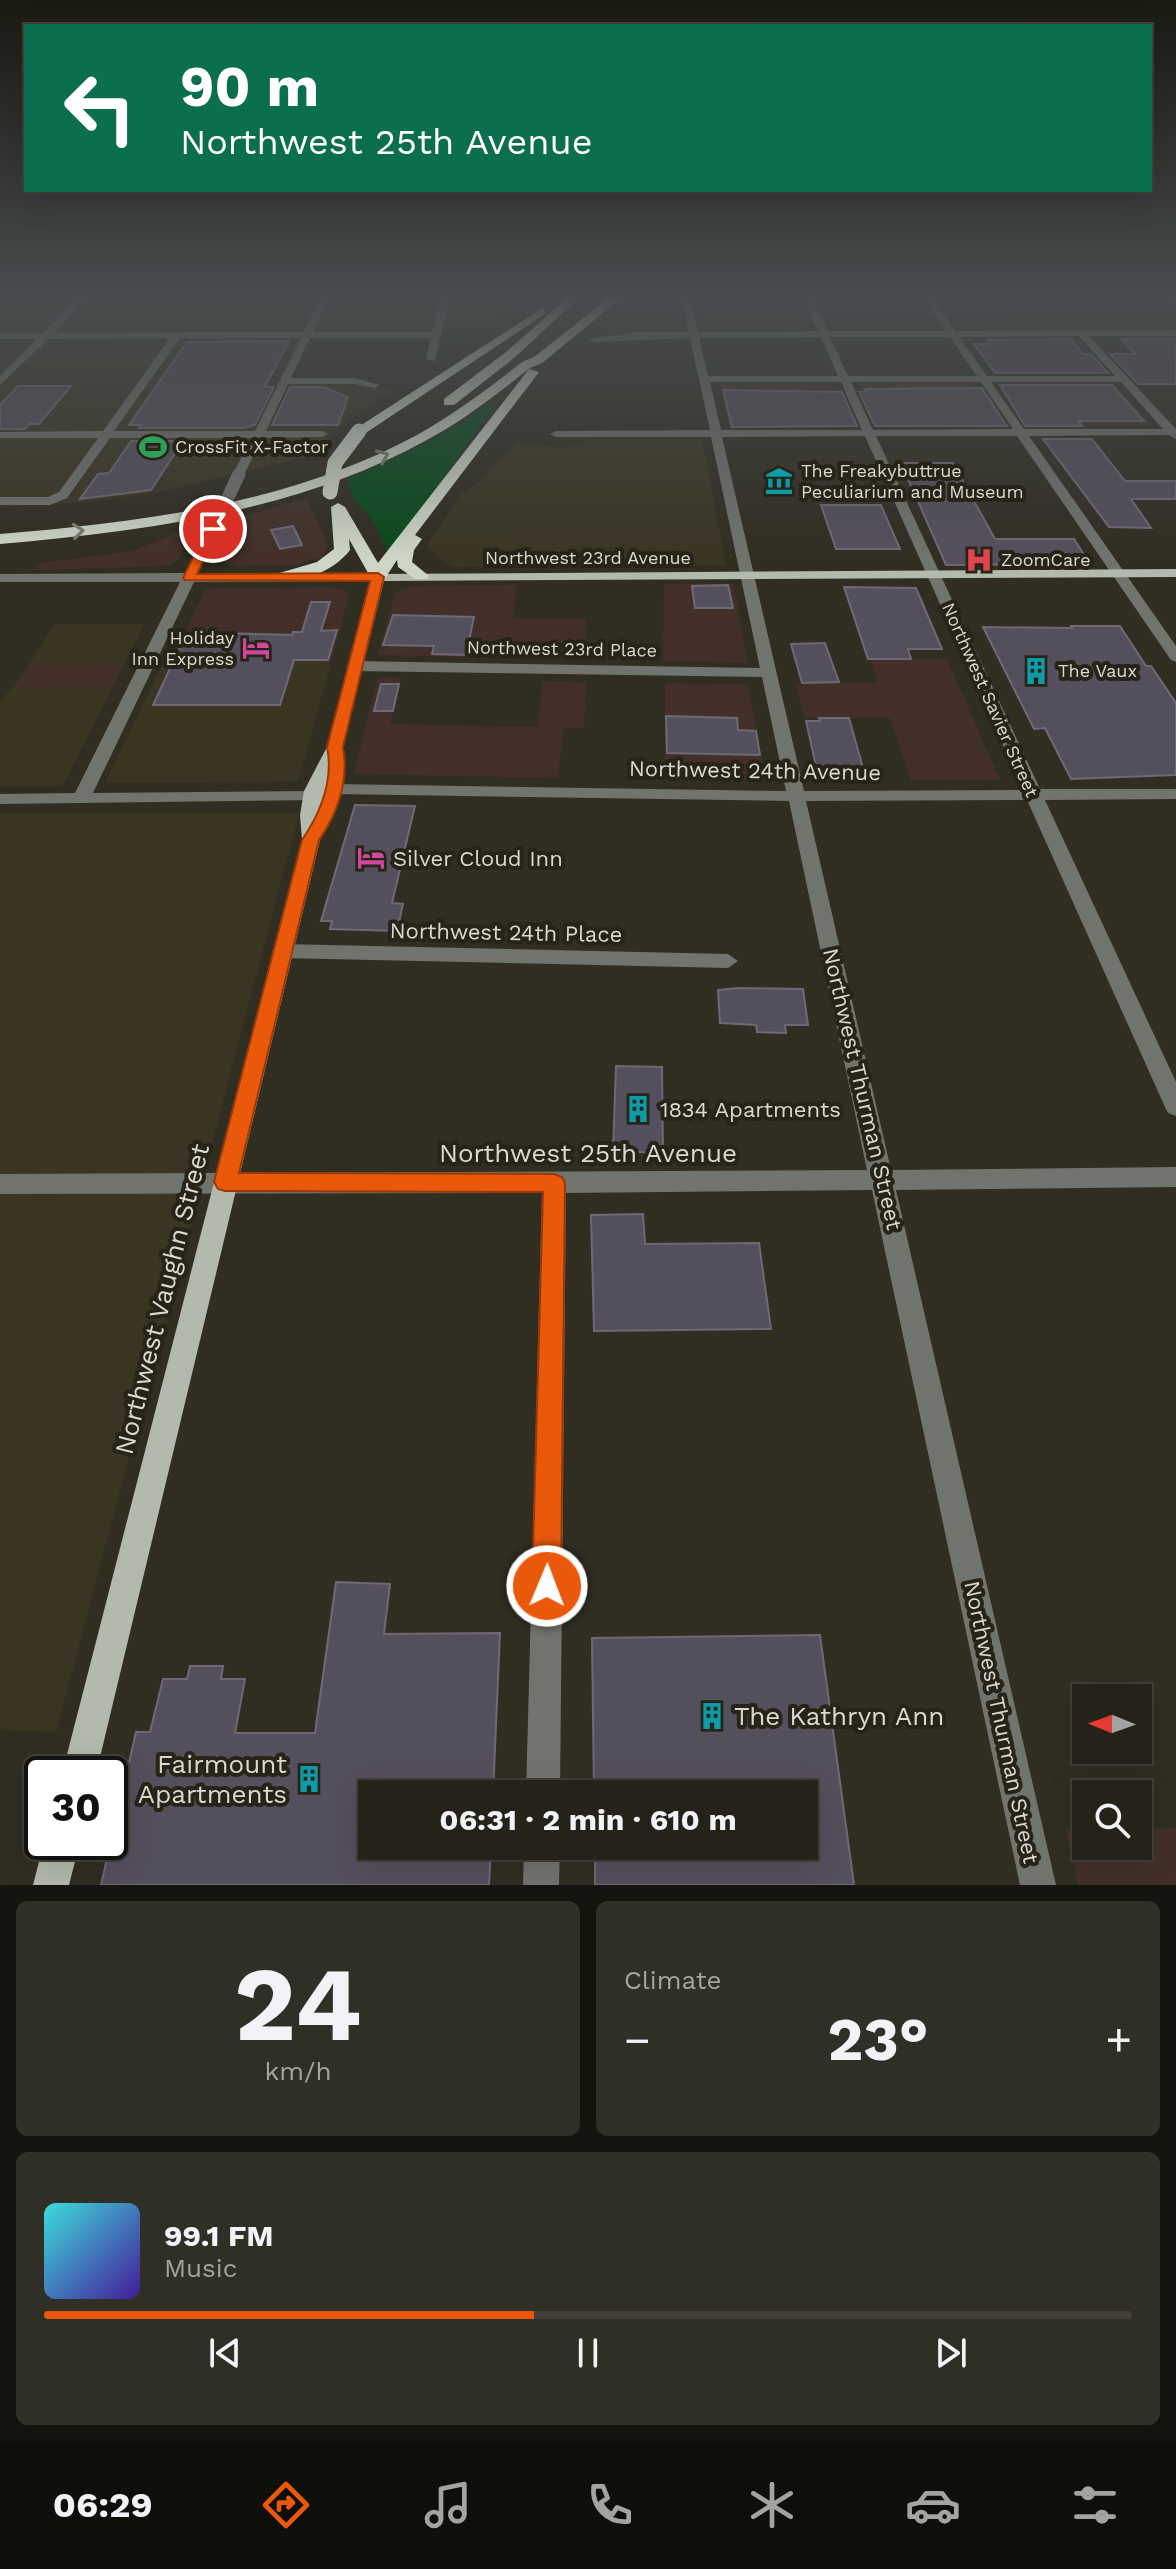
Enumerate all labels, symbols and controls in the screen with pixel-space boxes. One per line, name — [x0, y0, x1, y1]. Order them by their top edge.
text: 90 m — [180, 54, 319, 120]
icon: left — [48, 56, 152, 160]
text: Northwest 25th Avenue — [180, 121, 593, 163]
sports icon: CrossFit X-Factor — [138, 432, 168, 462]
place label: CrossFit X-Factor — [175, 436, 328, 457]
one-way arrow — [375, 450, 390, 466]
place label: The Freakybuttrue Peculiarium and Museum — [801, 460, 1024, 502]
museum icon: The Freakybuttrue Peculiarium and Museum — [764, 466, 794, 496]
pin — [179, 495, 247, 563]
icon: arrive — [191, 507, 235, 551]
one-way arrow — [71, 523, 84, 540]
hospital icon: ZoomCare — [964, 545, 994, 575]
street label: Northwest 23rd Avenue — [485, 547, 691, 568]
place label: ZoomCare — [1001, 549, 1091, 570]
street label: Northwest Savier Street — [938, 599, 1043, 801]
place label: Holiday Inn Express — [132, 627, 235, 669]
hotel icon: Holiday Inn Express — [241, 633, 271, 663]
street label: Northwest 23rd Place — [467, 636, 657, 661]
building icon: The Vaux — [1021, 656, 1051, 686]
place label: The Vaux — [1058, 660, 1137, 681]
street label: Northwest 24th Avenue — [629, 756, 881, 785]
hotel icon: Silver Cloud Inn — [356, 843, 386, 873]
place label: Silver Cloud Inn — [393, 846, 563, 871]
street label: Northwest 24th Place — [389, 918, 623, 947]
street label: Northwest Thurman Street — [818, 946, 907, 1232]
building icon: 1834 Apartments — [623, 1094, 653, 1124]
place label: 1834 Apartments — [660, 1097, 841, 1122]
street label: Northwest 25th Avenue — [439, 1138, 737, 1168]
street label: Northwest Vaughn Street — [109, 1140, 215, 1457]
position arrow — [505, 1544, 589, 1628]
street label: Northwest Thurman Street — [959, 1578, 1044, 1866]
north arrow — [1072, 1684, 1152, 1764]
map controls — [1072, 1684, 1152, 1860]
building icon: The Kathryn Ann — [697, 1701, 727, 1731]
place label: The Kathryn Ann — [734, 1701, 944, 1731]
place label: Fairmount Apartments — [138, 1749, 287, 1809]
speed limit sign: 30 — [24, 1756, 128, 1860]
building icon: Fairmount Apartments — [294, 1764, 324, 1794]
button: search — [1072, 1780, 1152, 1860]
text: 06:31 · 2 min · 610 m — [439, 1802, 737, 1837]
text: 24 — [234, 1943, 362, 2065]
text: Climate — [624, 1965, 722, 1995]
text: 23° — [827, 2004, 929, 2075]
text: − — [624, 2014, 651, 2066]
text: + — [1105, 2014, 1132, 2066]
text: km/h — [265, 2056, 331, 2086]
text: 99.1 FM — [164, 2218, 274, 2253]
text: Music — [164, 2253, 237, 2283]
icon: previous — [203, 2331, 247, 2375]
icon: pause — [566, 2331, 610, 2375]
icon: next — [929, 2331, 973, 2375]
icon: directions — [258, 2477, 314, 2533]
icon: music — [420, 2477, 476, 2533]
icon: phone — [582, 2477, 638, 2533]
icon: climate — [744, 2477, 800, 2533]
icon: car — [905, 2477, 961, 2533]
icon: filters — [1067, 2477, 1123, 2533]
text: 06:29 — [53, 2484, 153, 2526]

